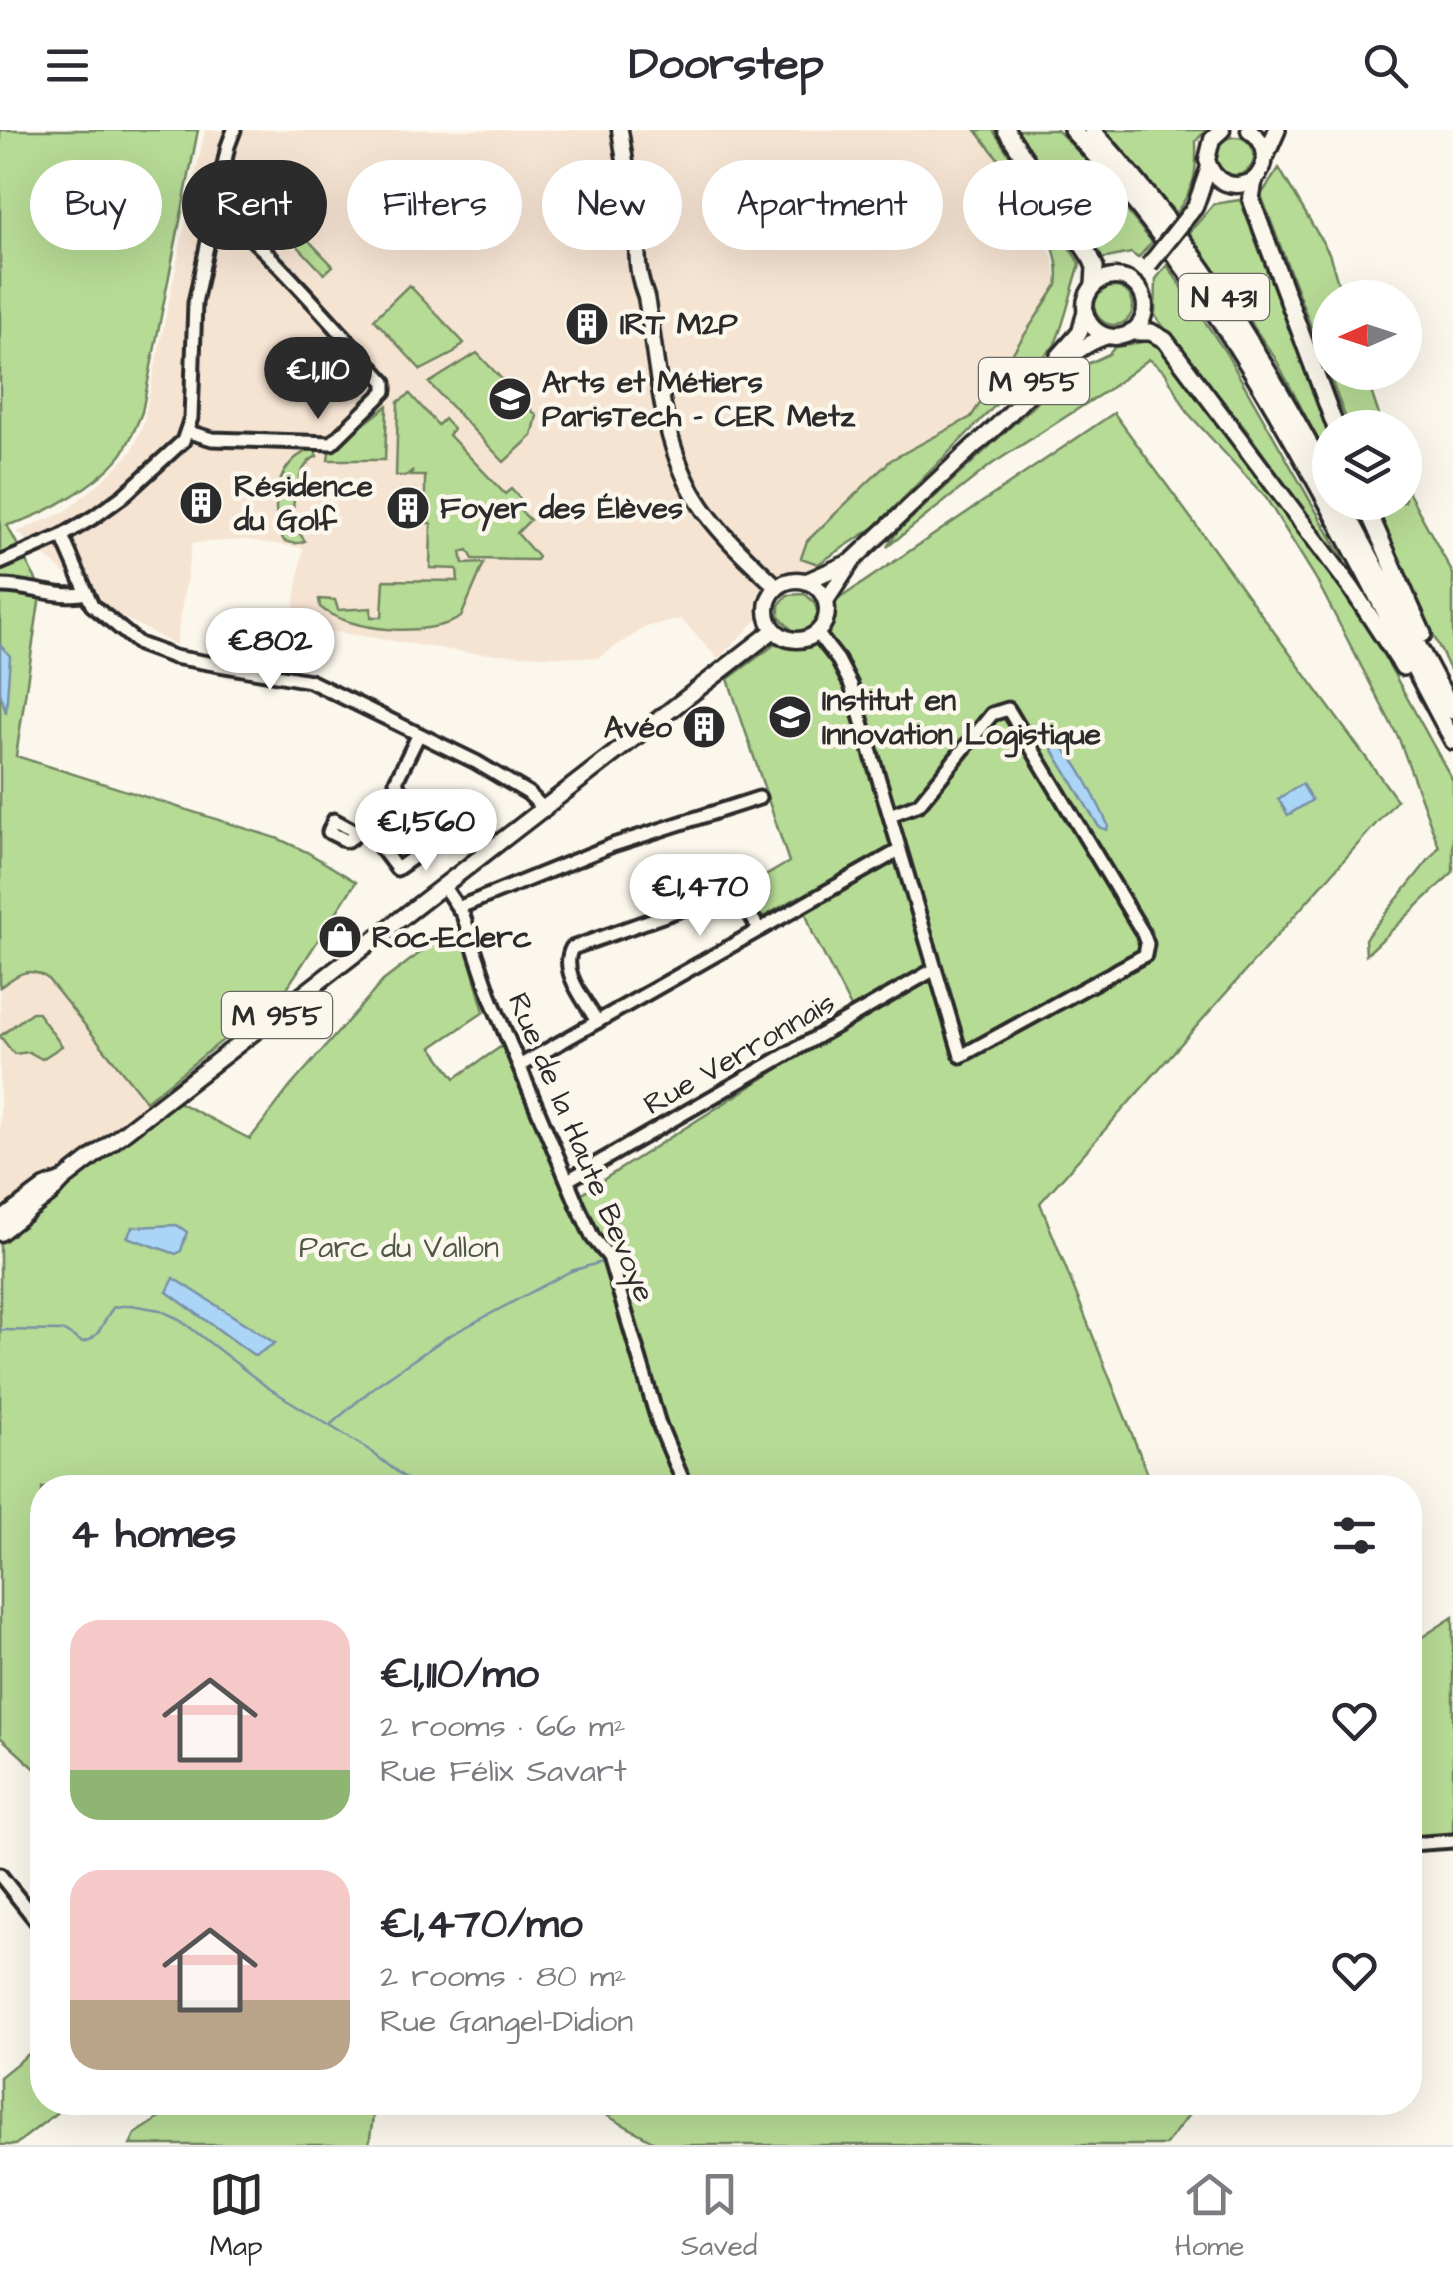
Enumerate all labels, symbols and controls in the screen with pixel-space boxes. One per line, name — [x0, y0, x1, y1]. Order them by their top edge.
text: Doorstep — [629, 34, 824, 96]
icon: menu — [40, 38, 95, 93]
icon: search — [1358, 38, 1413, 93]
chip: Buy — [30, 160, 162, 250]
chip: Rent — [182, 160, 327, 250]
chip: Filters — [347, 160, 522, 250]
chip: New — [542, 160, 682, 250]
chip: Apartment — [702, 160, 943, 250]
chip: House — [963, 160, 1128, 250]
road number: N 431 — [1179, 274, 1269, 320]
north arrow — [1312, 280, 1422, 390]
map controls — [1312, 280, 1422, 520]
building icon: IRT M2P — [564, 301, 610, 347]
place label: IRT M2P — [620, 304, 739, 346]
pin: €1,110 — [237, 337, 399, 422]
text: €1,110 — [286, 347, 350, 392]
road number: M 955 — [979, 358, 1089, 404]
place label: Arts et Métiers ParisTech - CER Metz — [542, 362, 856, 438]
school or university icon: Arts et Métiers ParisTech - CER Metz — [487, 376, 533, 422]
button: layers — [1312, 410, 1422, 520]
place label: Résidence du Golf — [233, 466, 373, 542]
building icon: Résidence du Golf — [178, 480, 224, 526]
building icon: Foyer des Élèves — [385, 485, 431, 531]
place label: Foyer des Élèves — [440, 488, 683, 532]
pin: €802 — [211, 608, 329, 693]
text: €802 — [228, 618, 312, 663]
place label: Institut en Innovation Logistique — [822, 680, 1101, 758]
school or university icon: Institut en Innovation Logistique — [767, 694, 813, 740]
building icon: Avéo — [681, 704, 727, 750]
place label: Avéo — [604, 707, 672, 749]
pin: €1,560 — [345, 789, 507, 874]
text: €1,560 — [377, 799, 475, 844]
pin: €1,470 — [619, 854, 781, 939]
text: €1,470 — [652, 864, 748, 909]
shop icon: Roc-Eclerc — [317, 914, 363, 960]
place label: Roc-Eclerc — [372, 917, 532, 959]
street label: Rue Verronnais — [636, 982, 843, 1126]
street label: Rue de la Haute Bevoye — [496, 986, 665, 1309]
road number: M 955 — [222, 992, 332, 1038]
park label: Parc du Vallon — [299, 1227, 499, 1269]
text: 4 homes — [70, 1506, 236, 1564]
icon: filters — [1327, 1508, 1382, 1563]
text: €1,110/mo — [380, 1646, 539, 1704]
icon: home — [150, 1660, 270, 1780]
icon: heart — [1327, 1693, 1382, 1748]
text: 2 rooms · 66 m² — [380, 1704, 626, 1749]
text: Rue Félix Savart — [380, 1749, 627, 1794]
text: €1,470/mo — [380, 1896, 583, 1954]
icon: home — [150, 1910, 270, 2030]
icon: heart — [1327, 1943, 1382, 1998]
text: 2 rooms · 80 m² — [380, 1954, 627, 1999]
text: Rue Gangel-Didion — [380, 1999, 633, 2044]
tab: Map — [209, 2167, 264, 2266]
tab: Saved — [681, 2167, 757, 2266]
tab: Home — [1175, 2167, 1244, 2266]

